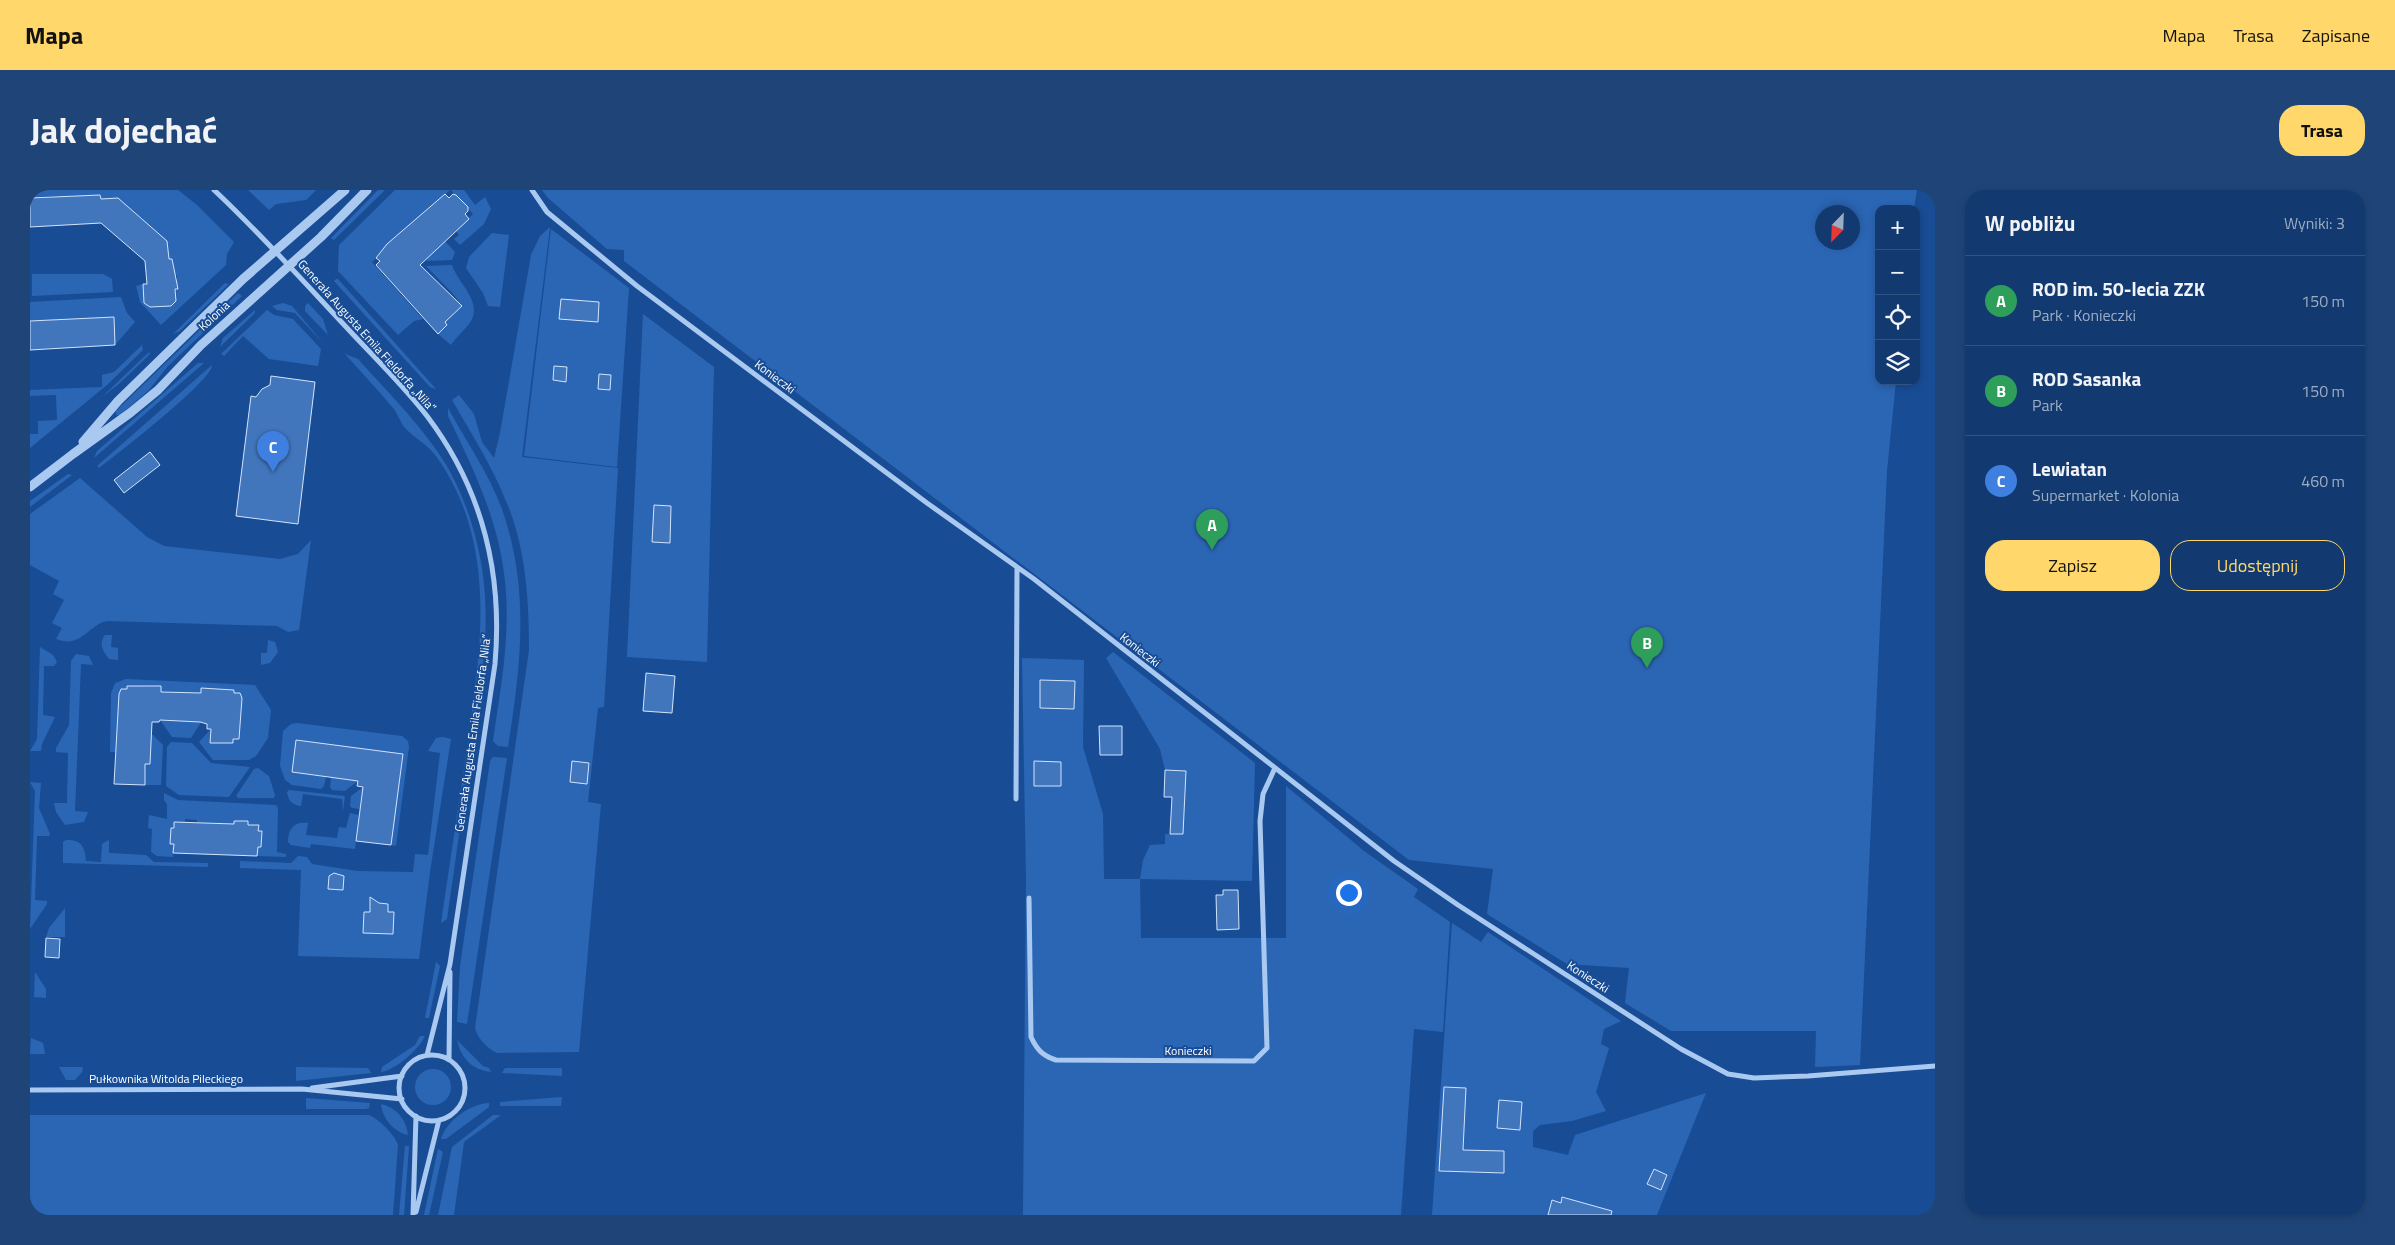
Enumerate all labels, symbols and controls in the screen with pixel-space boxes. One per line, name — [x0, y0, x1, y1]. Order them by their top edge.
text: Mapa — [25, 17, 83, 53]
text: Mapa — [2163, 22, 2205, 49]
text: Trasa — [2233, 22, 2274, 49]
text: Zapisane — [2302, 22, 2370, 49]
text: Jak dojechać — [30, 103, 217, 157]
button: Trasa — [2279, 105, 2365, 156]
north arrow — [1815, 205, 1860, 250]
map controls — [1875, 205, 1920, 385]
button: + — [1875, 205, 1920, 250]
text: W pobliżu — [1985, 207, 2075, 239]
text: Wyniki: 3 — [2284, 211, 2345, 235]
button: − — [1875, 250, 1920, 295]
street label: Generała Augusta Emila Fieldorfa „Nila” — [294, 255, 441, 416]
text: ROD im. 50-lecia ZZK — [2032, 274, 2205, 303]
text: A — [1996, 289, 2006, 313]
text: 150 m — [2301, 289, 2345, 313]
button: locate — [1875, 295, 1920, 340]
street label: Kolonia — [194, 296, 234, 335]
text: Park · Konieczki — [2032, 303, 2136, 327]
button: layers — [1875, 340, 1920, 385]
street label: Konieczki — [751, 355, 800, 398]
text: ROD Sasanka — [2032, 364, 2141, 393]
text: B — [1996, 379, 2006, 403]
text: 150 m — [2301, 379, 2345, 403]
text: Park — [2032, 393, 2063, 417]
pin: C — [257, 431, 289, 472]
text: Lewiatan — [2032, 454, 2107, 483]
text: C — [1997, 469, 2005, 493]
text: 460 m — [2301, 469, 2345, 493]
text: Supermarket · Kolonia — [2032, 483, 2179, 507]
pin: A — [1196, 509, 1228, 550]
button: Zapisz — [1985, 540, 2160, 591]
button: Udostępnij — [2170, 540, 2345, 591]
pin: B — [1631, 627, 1663, 668]
street label: Konieczki — [1116, 628, 1165, 672]
street label: Generała Augusta Emila Fieldorfa „Nila” — [449, 632, 496, 833]
your location — [1336, 880, 1362, 906]
street label: Konieczki — [1563, 956, 1613, 997]
street label: Konieczki — [1164, 1041, 1212, 1060]
street label: Pułkownika Witolda Pileckiego — [89, 1069, 243, 1088]

